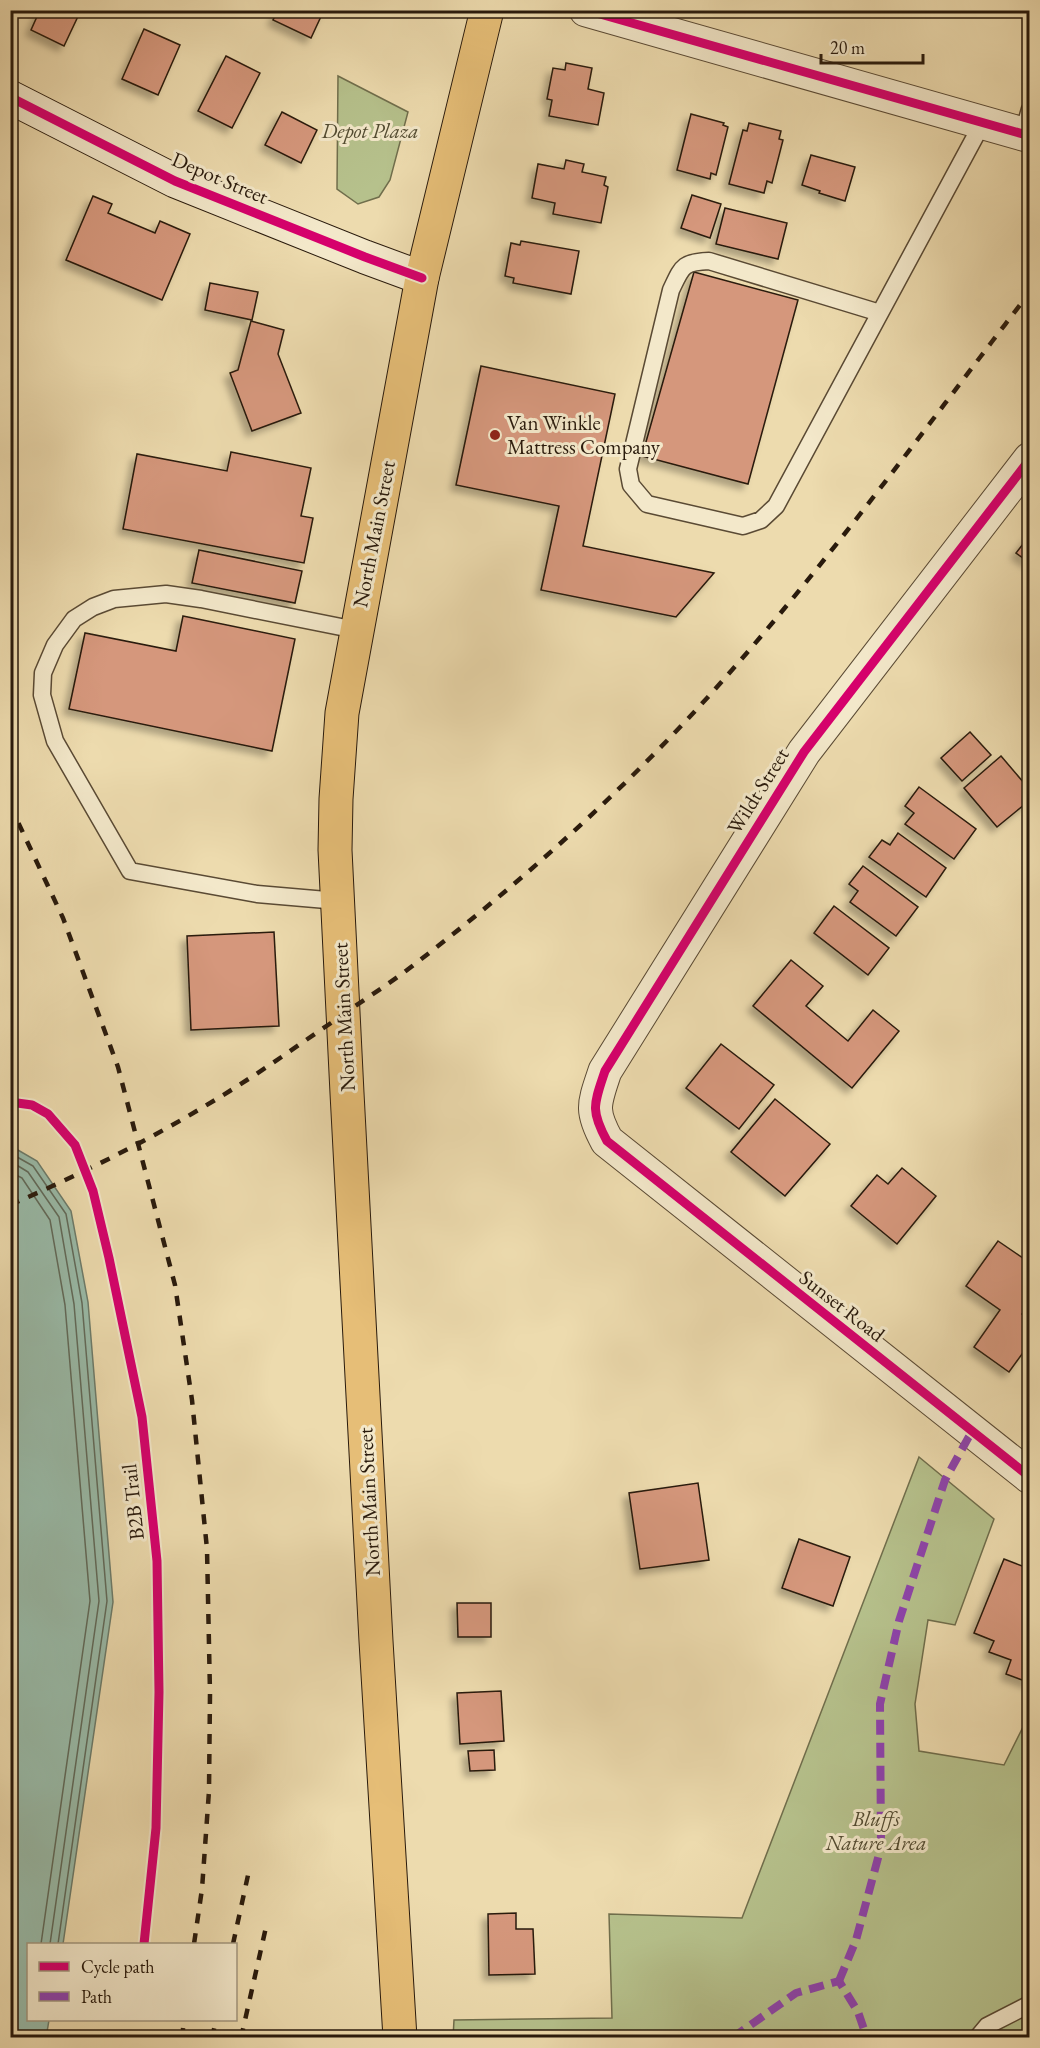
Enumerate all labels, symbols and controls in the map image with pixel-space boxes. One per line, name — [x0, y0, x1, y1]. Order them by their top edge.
scale bar — [821, 27, 923, 65]
text: 20 m — [830, 36, 865, 59]
park label: Depot Plaza — [320, 117, 419, 144]
street label: Depot Street — [168, 145, 273, 210]
place label: Van Winkle Mattress Company — [507, 409, 661, 460]
marker: Van Winkle Mattress Company — [488, 428, 502, 442]
street label: North Main Street — [346, 458, 401, 610]
street label: Wildt Street — [721, 742, 795, 839]
street label: North Main Street — [326, 941, 361, 1092]
street label: Sunset Road — [794, 1264, 891, 1348]
street label: North Main Street — [351, 1426, 386, 1577]
street label: B2B Trail — [115, 1463, 150, 1541]
park label: Bluffs Nature Area — [824, 1805, 927, 1856]
legend — [27, 1943, 237, 2021]
text: Cycle path — [81, 1955, 155, 1978]
text: Path — [81, 1985, 112, 2008]

